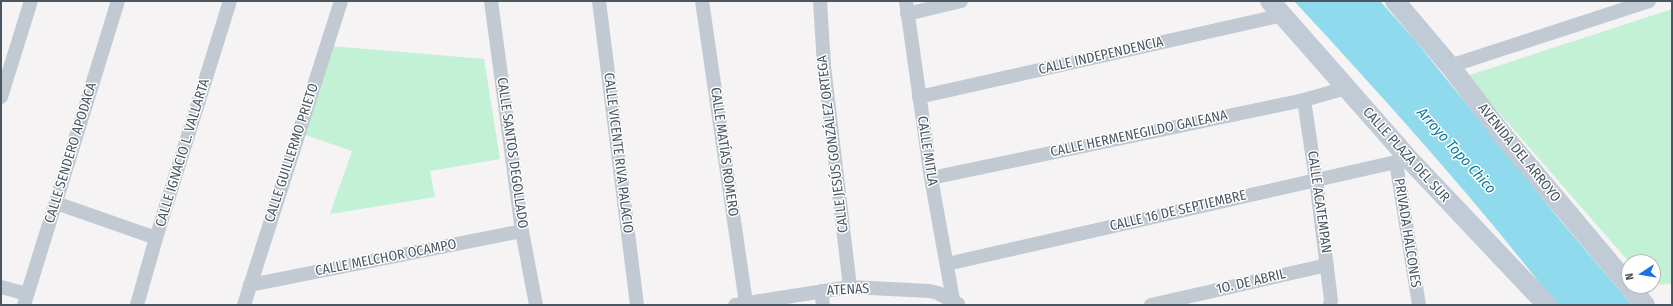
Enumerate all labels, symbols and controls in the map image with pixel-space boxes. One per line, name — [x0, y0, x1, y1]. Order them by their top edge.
street label: CALLE INDEPENDENCIA — [1037, 33, 1165, 79]
street label: CALLE JESÚS GONZÁLEZ ORTEGA — [814, 54, 852, 234]
street label: CALLE VICENTE RIVA PALACIO — [600, 72, 636, 234]
street label: CALLE SANTOS DEGOLLADO — [493, 76, 531, 230]
street label: CALLE IGNACIO L. VALLARTA — [152, 77, 214, 229]
street label: CALLE SENDERO APODACA — [42, 81, 100, 225]
street label: CALLE GUILLERMO PRIETO — [262, 81, 322, 225]
street label: CALLE MATÍAS ROMERO — [707, 86, 741, 218]
street label: AVENIDA DEL ARROYO — [1474, 100, 1564, 206]
street label: CALLE PLAZA DEL SUR — [1359, 104, 1453, 206]
water label: Arroyo Topo Chico — [1413, 104, 1499, 198]
street label: CALLE HERMENEGILDO GALEANA — [1049, 107, 1229, 161]
street label: CALLE MITLA — [913, 115, 941, 187]
street label: CALLE ACATEMPAN — [1304, 150, 1334, 254]
street label: PRIVADA HALCONES — [1390, 177, 1424, 289]
street label: CALLE 16 DE SEPTIEMBRE — [1108, 187, 1248, 235]
street label: CALLE MELCHOR OCAMPO — [314, 236, 458, 280]
north arrow — [1621, 254, 1661, 294]
street label: 1O. DE ABRIL — [1215, 266, 1287, 298]
text: N — [1623, 272, 1637, 281]
street label: ATENAS — [826, 280, 870, 300]

